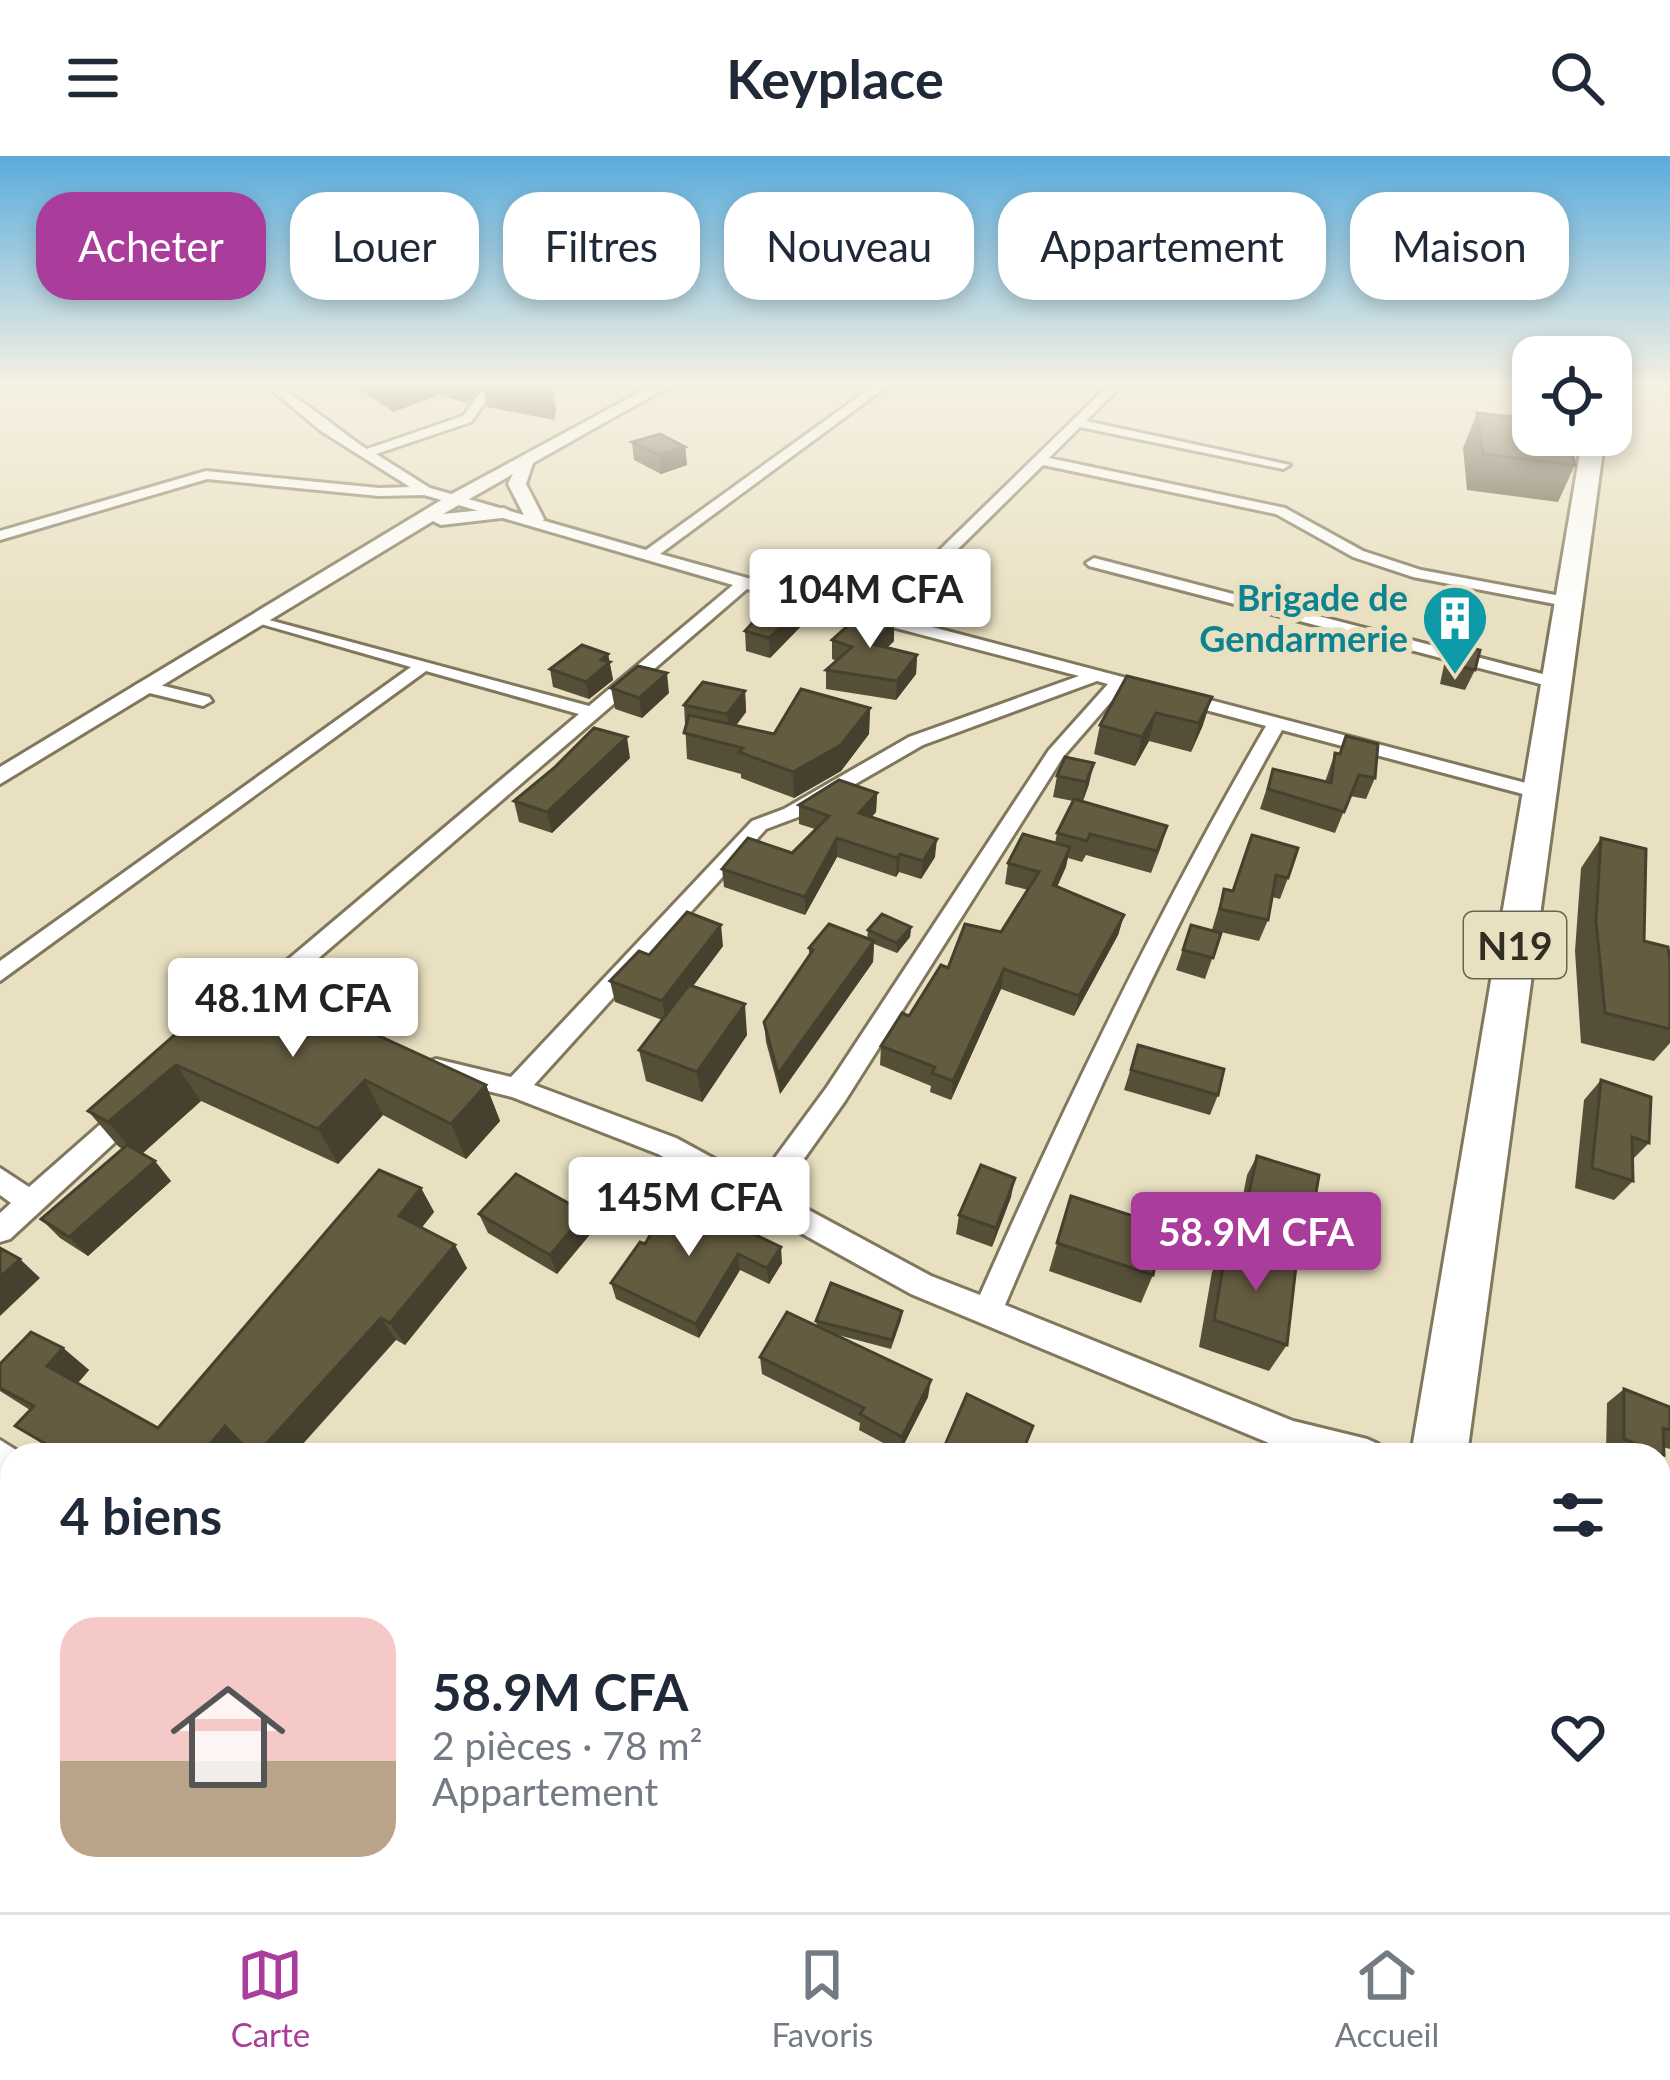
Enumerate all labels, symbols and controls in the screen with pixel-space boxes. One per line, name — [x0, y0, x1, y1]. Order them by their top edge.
icon: menu — [60, 45, 126, 111]
icon: search — [1544, 45, 1610, 111]
text: Keyplace — [726, 46, 944, 111]
chip: Acheter — [36, 192, 266, 300]
chip: Louer — [290, 192, 479, 300]
chip: Filtres — [503, 192, 700, 300]
chip: Nouveau — [724, 192, 974, 300]
chip: Appartement — [998, 192, 1326, 300]
chip: Maison — [1350, 192, 1569, 300]
map controls — [1512, 336, 1632, 456]
button: locate — [1512, 336, 1632, 456]
pin: 104M CFA — [746, 549, 994, 651]
text: 104M CFA — [777, 565, 963, 611]
place label: Brigade de Gendarmerie — [1199, 575, 1408, 660]
building icon: Brigade de Gendarmerie — [1420, 583, 1490, 677]
road number: N19 — [1464, 912, 1566, 978]
pin: 48.1M CFA — [156, 958, 430, 1060]
text: 48.1M CFA — [195, 974, 391, 1020]
pin: 145M CFA — [565, 1157, 813, 1259]
text: 145M CFA — [596, 1173, 782, 1219]
pin: 58.9M CFA — [1119, 1192, 1393, 1294]
text: 58.9M CFA — [1158, 1208, 1354, 1254]
icon: filters — [1545, 1482, 1611, 1548]
text: 4 biens — [60, 1485, 222, 1546]
text: 58.9M CFA — [432, 1661, 688, 1722]
icon: home — [156, 1665, 300, 1809]
icon: heart — [1545, 1704, 1611, 1770]
text: 2 pièces · 78 m² — [432, 1722, 703, 1768]
text: Appartement — [432, 1768, 658, 1814]
tab: Carte — [231, 1942, 310, 2054]
tab: Favoris — [772, 1942, 873, 2054]
tab: Accueil — [1335, 1942, 1439, 2054]

